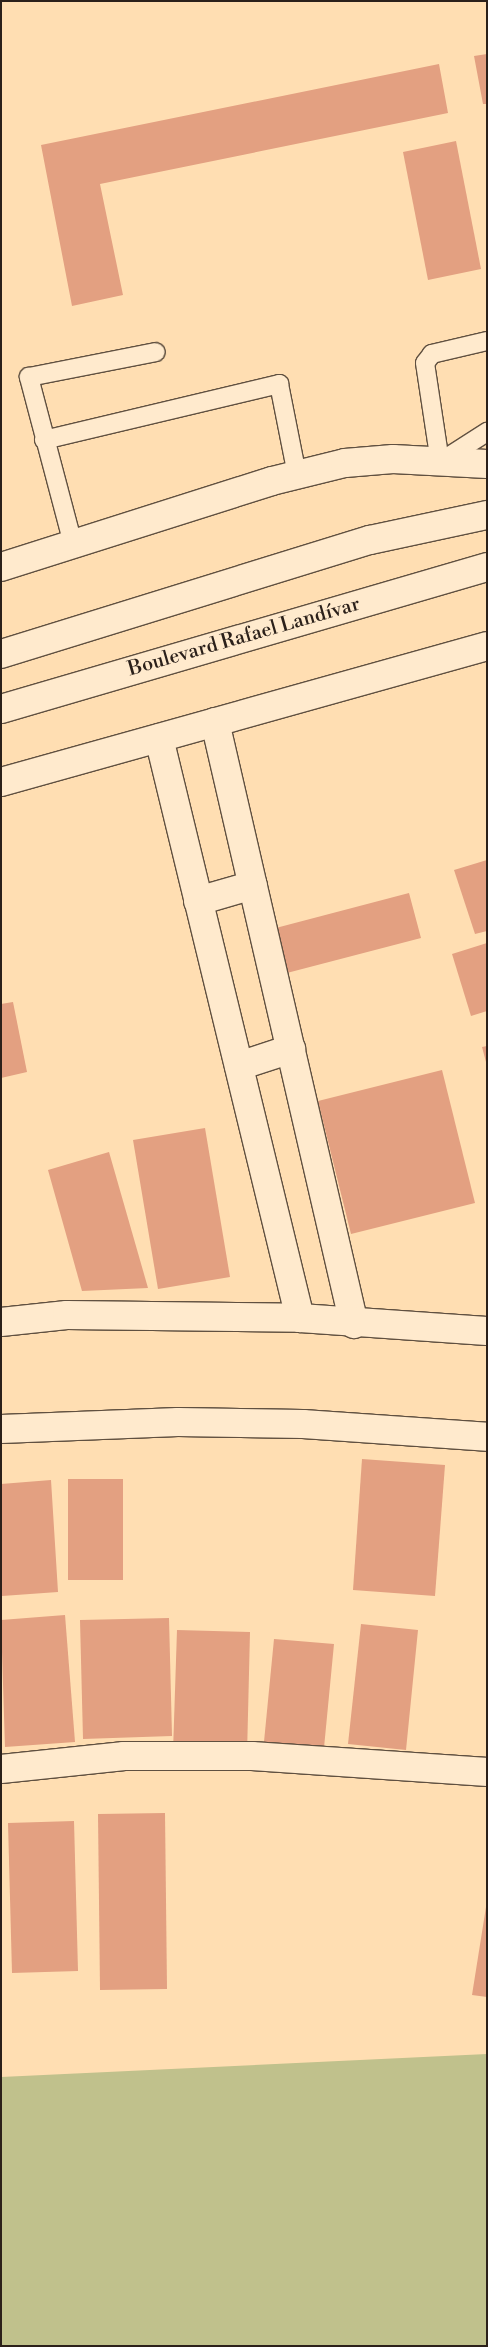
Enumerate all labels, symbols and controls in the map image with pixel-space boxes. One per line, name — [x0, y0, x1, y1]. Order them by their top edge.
street label: Boulevard Rafael Landívar — [125, 592, 363, 682]

